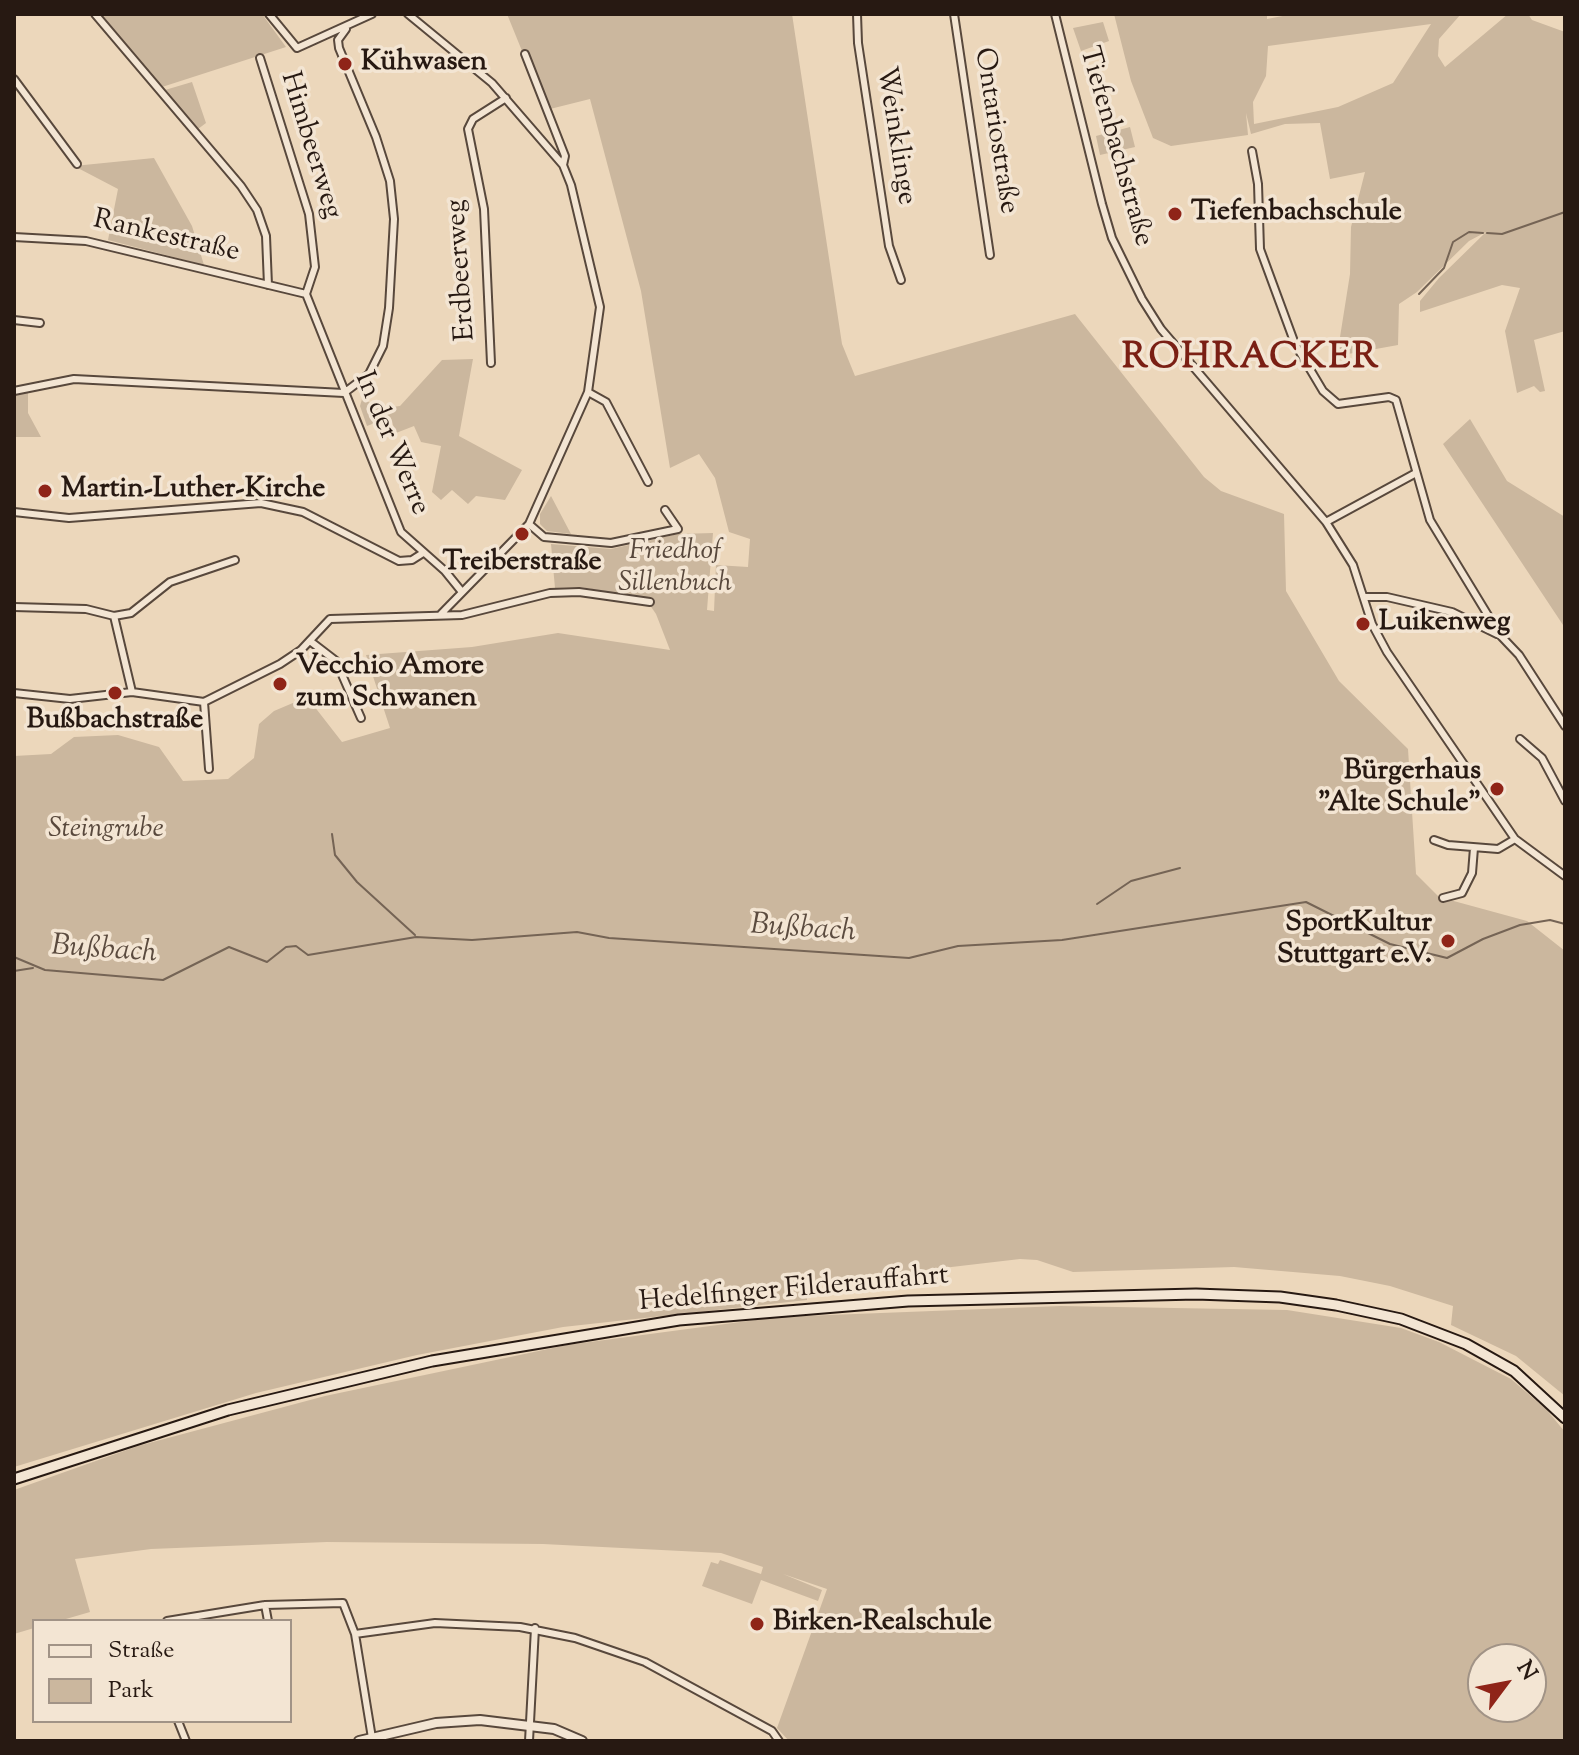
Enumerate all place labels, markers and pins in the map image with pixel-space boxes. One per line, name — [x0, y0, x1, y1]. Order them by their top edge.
place label: Kühwasen — [361, 47, 487, 81]
marker: Kühwasen — [336, 55, 354, 73]
place label: Tiefenbachschule — [1191, 197, 1402, 231]
marker: Tiefenbachschule — [1166, 205, 1184, 223]
place label: Martin-Luther-Kirche — [61, 474, 325, 508]
marker: Martin-Luther-Kirche — [36, 482, 54, 500]
marker: Treiberstraße — [513, 525, 531, 543]
place label: Treiberstraße — [442, 547, 602, 581]
place label: Luikenweg — [1379, 607, 1510, 641]
marker: Luikenweg — [1354, 615, 1372, 633]
place label: Vecchio Amore zum Schwanen — [296, 651, 484, 717]
marker: Vecchio Amore zum Schwanen — [271, 675, 289, 693]
marker: Bußbachstraße — [106, 684, 124, 702]
place label: Bußbachstraße — [27, 705, 203, 739]
place label: Bürgerhaus "Alte Schule" — [1318, 756, 1481, 822]
marker: Bürgerhaus "Alte Schule" — [1488, 780, 1506, 798]
place label: SportKultur Stuttgart e.V. — [1277, 908, 1432, 974]
marker: SportKultur Stuttgart e.V. — [1439, 932, 1457, 950]
place label: Birken-Realschule — [773, 1607, 992, 1641]
marker: Birken-Realschule — [748, 1615, 766, 1633]

